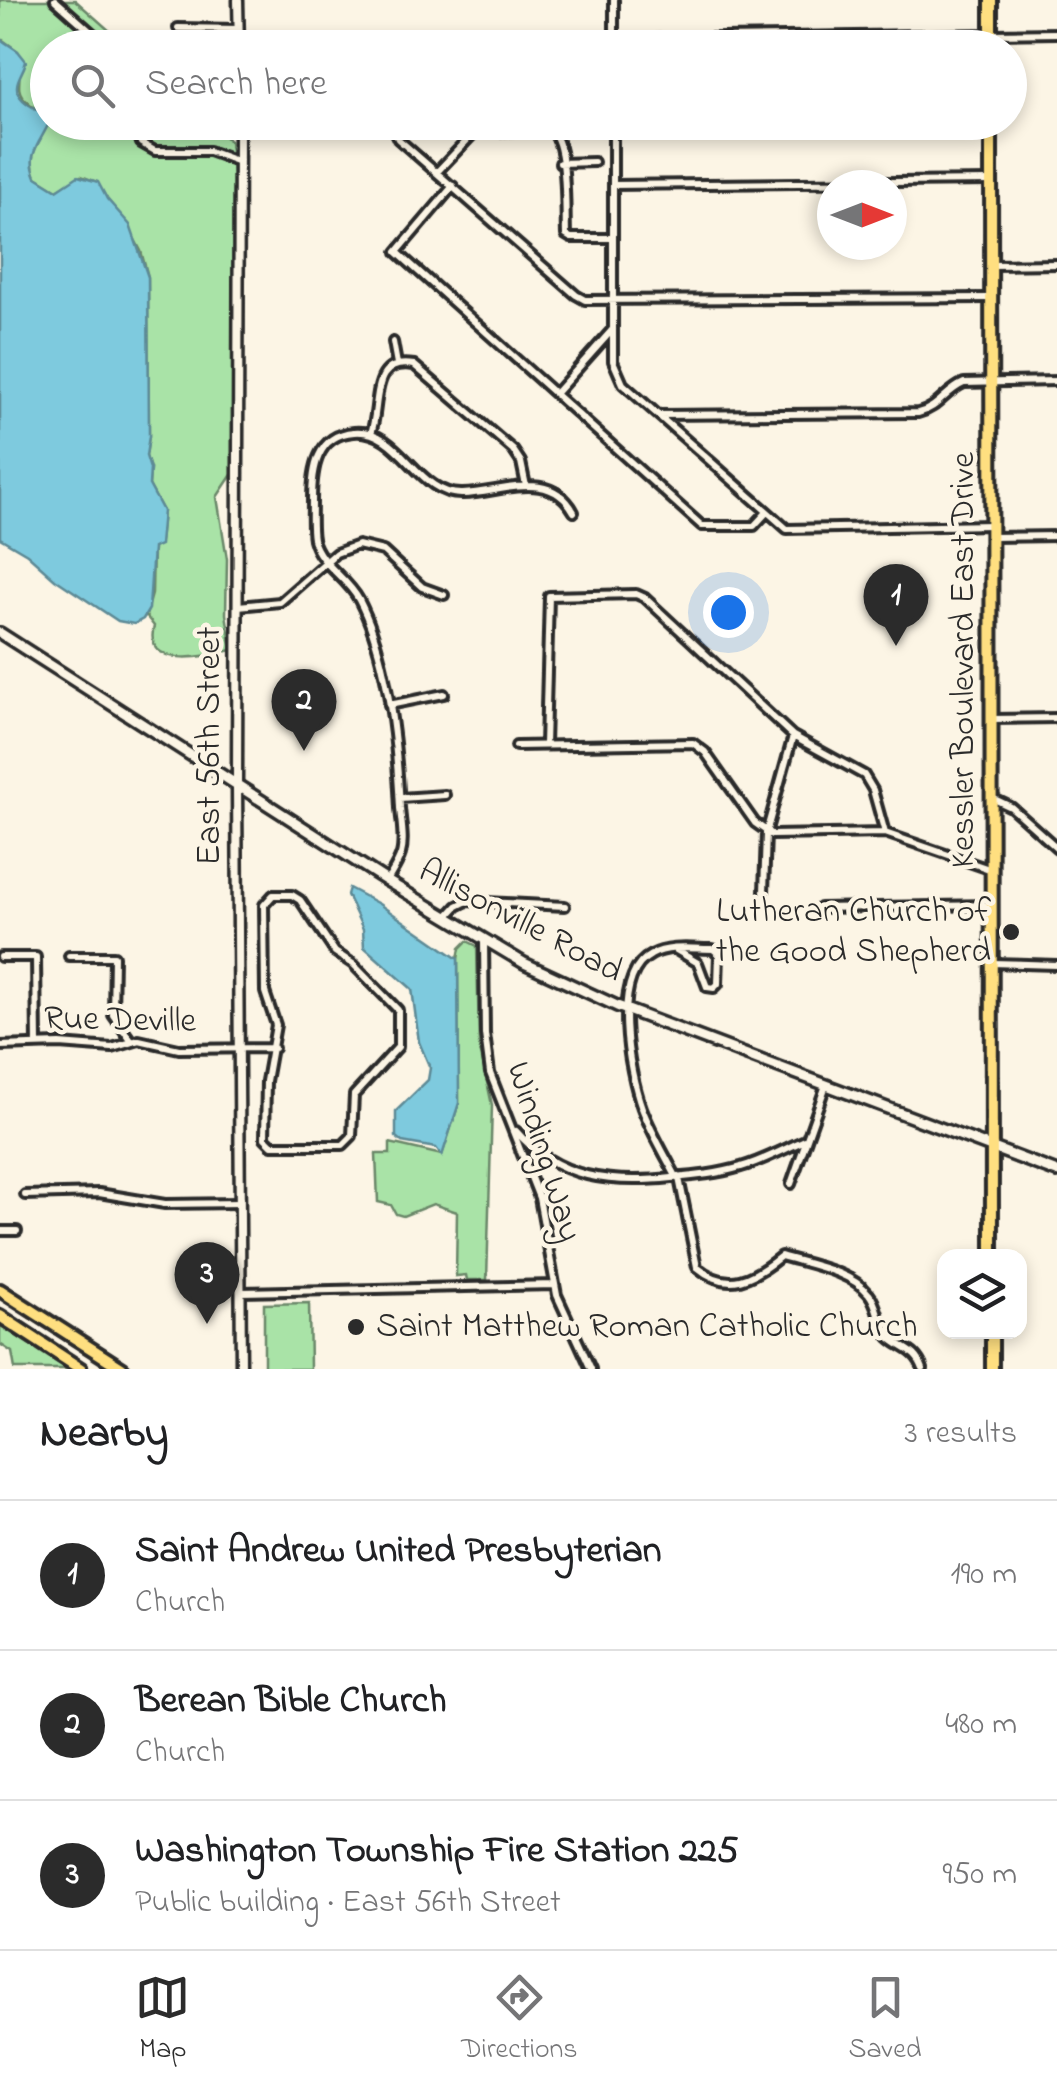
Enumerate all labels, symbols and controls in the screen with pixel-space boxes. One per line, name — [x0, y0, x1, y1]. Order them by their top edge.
search box — [30, 30, 1027, 140]
text: Search here — [145, 57, 327, 113]
icon: search — [65, 58, 120, 113]
north arrow — [817, 170, 907, 260]
street label: Kessler Boulevard East Drive — [939, 452, 990, 868]
pin: 1 — [864, 564, 928, 646]
your location — [703, 587, 754, 638]
street label: East 56th Street — [185, 626, 236, 866]
pin: 2 — [272, 668, 336, 751]
street label: Allisonville Road — [409, 847, 631, 997]
place label: Lutheran Church of the Good Shepherd — [716, 887, 992, 978]
marker: Lutheran Church of the Good Shepherd — [1000, 921, 1022, 943]
street label: Rue Deville — [43, 994, 197, 1048]
street label: Winding Way — [491, 1056, 595, 1248]
pin: 3 — [174, 1242, 240, 1324]
map controls — [937, 1249, 1027, 1339]
button: layers — [937, 1249, 1027, 1339]
place label: Saint Matthew Roman Catholic Church — [376, 1302, 918, 1353]
marker: Saint Matthew Roman Catholic Church — [345, 1316, 367, 1338]
text: Nearby — [40, 1404, 168, 1465]
text: 3 results — [905, 1411, 1017, 1458]
text: Saint Andrew United Presbyterian — [135, 1524, 661, 1580]
text: 1 — [67, 1552, 78, 1599]
text: 190 m — [951, 1552, 1017, 1599]
text: Church — [135, 1580, 225, 1627]
text: Berean Bible Church — [135, 1674, 447, 1730]
text: 2 — [65, 1702, 80, 1749]
text: 480 m — [945, 1702, 1017, 1749]
text: Church — [135, 1730, 225, 1777]
text: Washington Township Fire Station 225 — [135, 1824, 738, 1880]
text: 3 — [66, 1852, 79, 1899]
text: 950 m — [942, 1852, 1017, 1899]
text: Public building · East 56th Street — [135, 1880, 561, 1927]
tab: Map — [135, 1970, 190, 2071]
tab: Directions — [461, 1970, 578, 2071]
tab: Saved — [849, 1970, 922, 2071]

